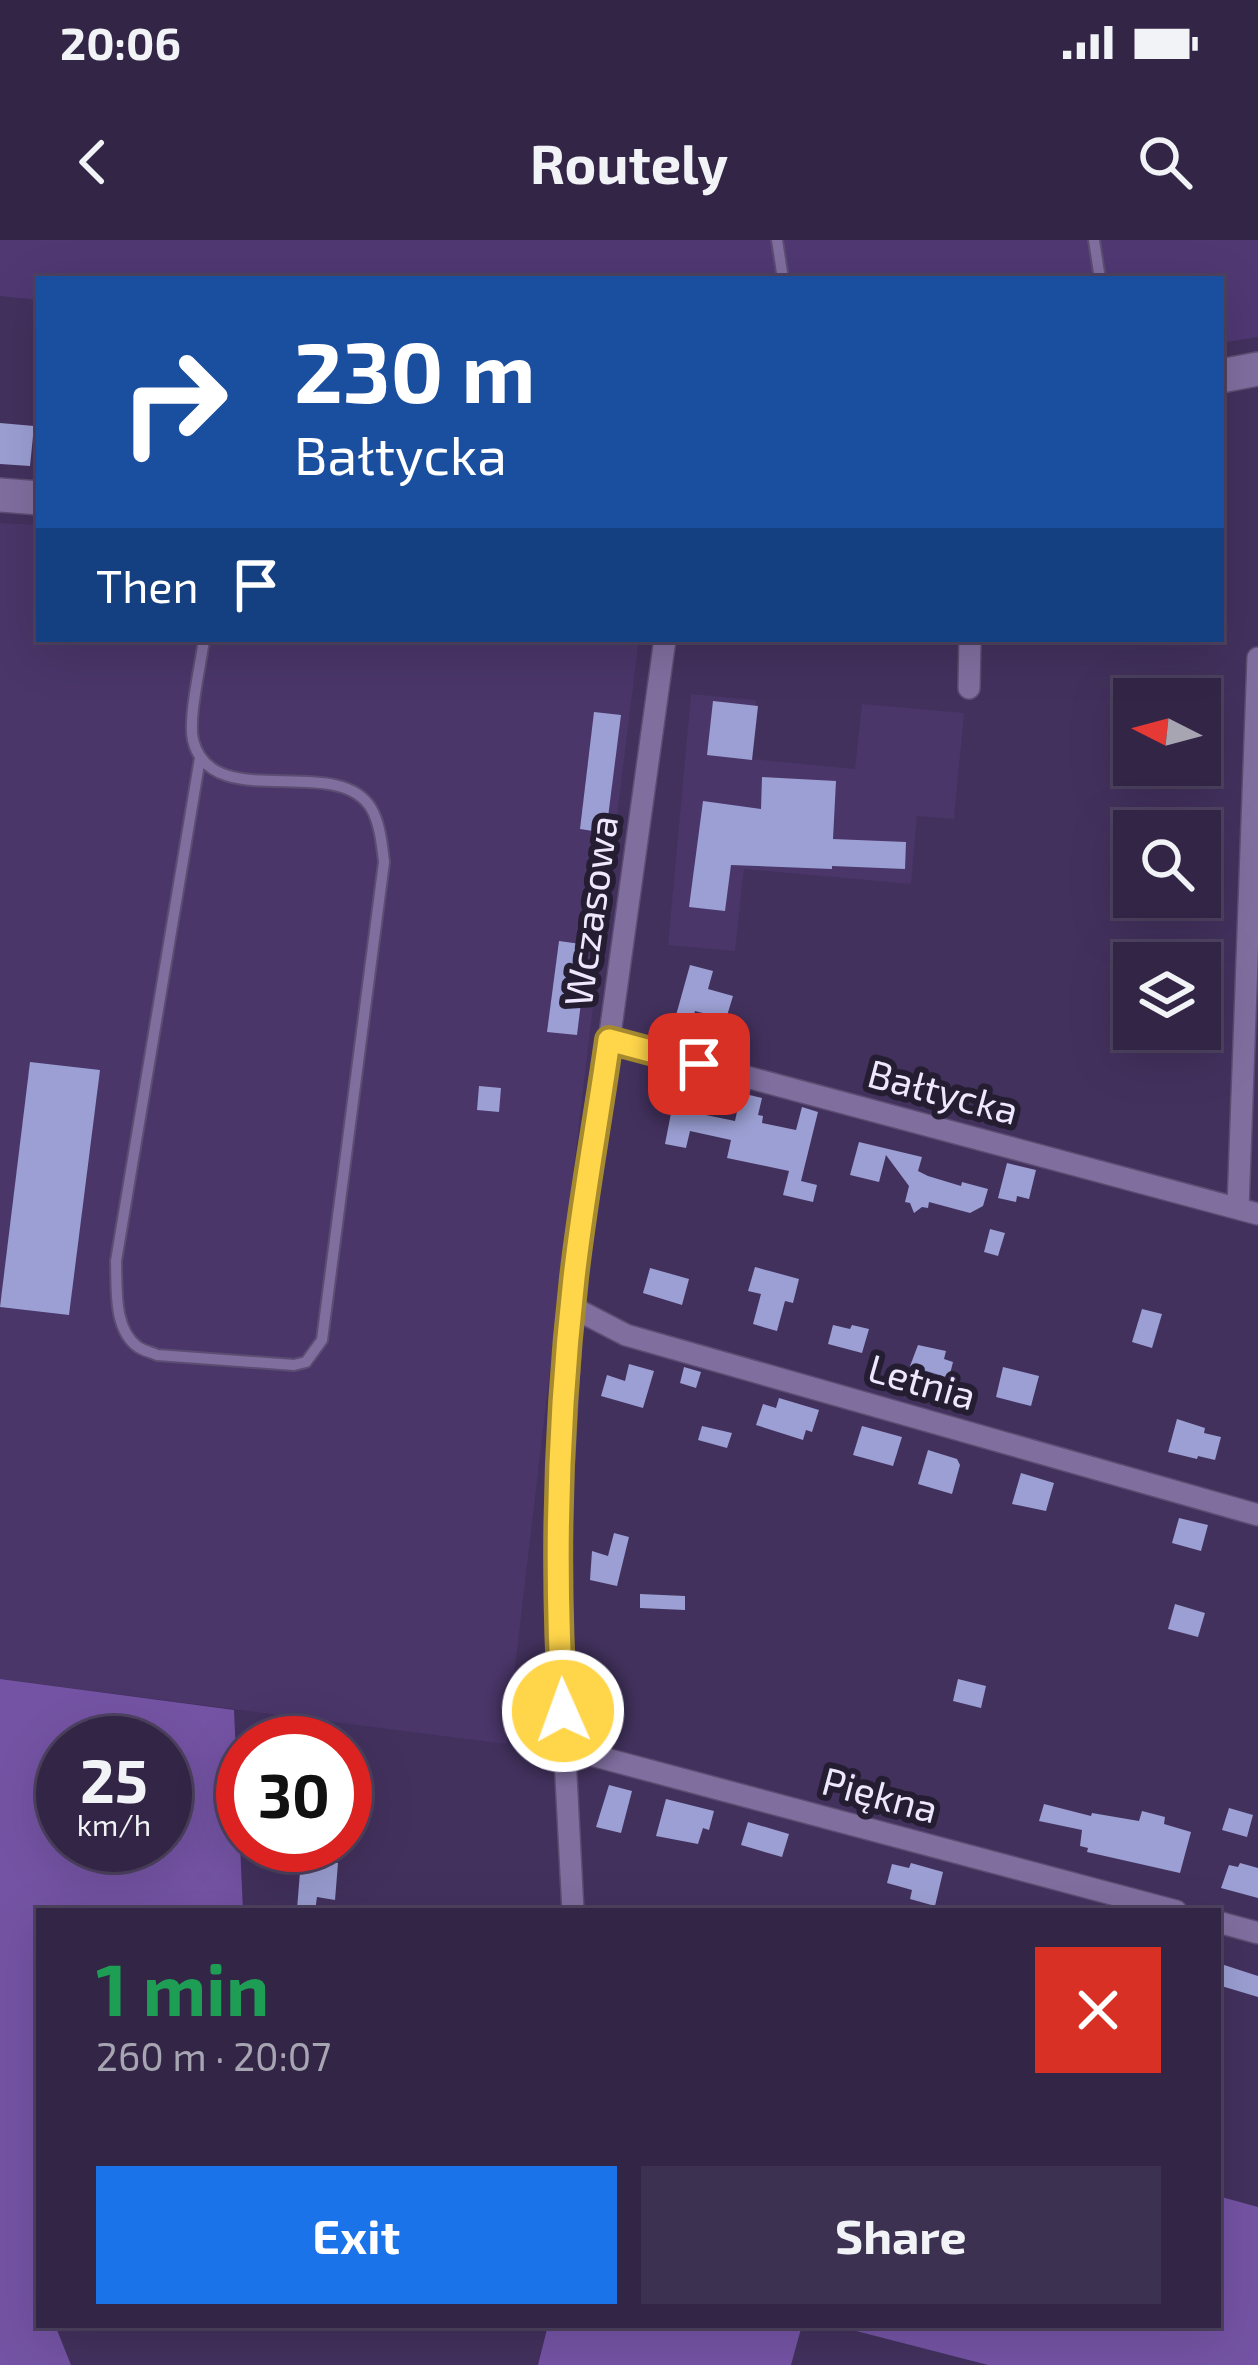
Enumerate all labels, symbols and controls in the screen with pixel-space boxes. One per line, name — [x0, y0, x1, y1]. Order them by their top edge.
text: 20:06 — [60, 15, 181, 69]
icon: back — [60, 129, 126, 195]
icon: search — [1132, 129, 1198, 195]
text: Routely — [530, 130, 728, 195]
text: 230 m — [294, 319, 536, 420]
icon: right — [96, 324, 252, 480]
text: Bałtycka — [294, 421, 507, 486]
icon: arrive — [223, 552, 289, 618]
text: Then — [96, 558, 199, 612]
north arrow — [1113, 678, 1221, 786]
map controls — [1113, 678, 1221, 1050]
button: search — [1113, 810, 1221, 918]
street label: Wczasowa — [553, 812, 626, 1009]
button: layers — [1113, 942, 1221, 1050]
pin — [648, 1013, 750, 1115]
icon: arrive — [666, 1031, 732, 1097]
street label: Bałtycka — [863, 1048, 1024, 1133]
street label: Letnia — [863, 1343, 982, 1418]
position arrow — [500, 1648, 626, 1774]
speed limit sign: 30 — [216, 1716, 372, 1872]
text: 25 — [80, 1743, 148, 1815]
street label: Piękna — [818, 1756, 943, 1831]
text: km/h — [77, 1806, 151, 1842]
text: 1 min — [96, 1944, 269, 2030]
button: close — [1035, 1947, 1161, 2073]
text: 260 m · 20:07 — [96, 2032, 331, 2079]
button: Exit — [96, 2166, 617, 2304]
button: Share — [641, 2166, 1161, 2304]

